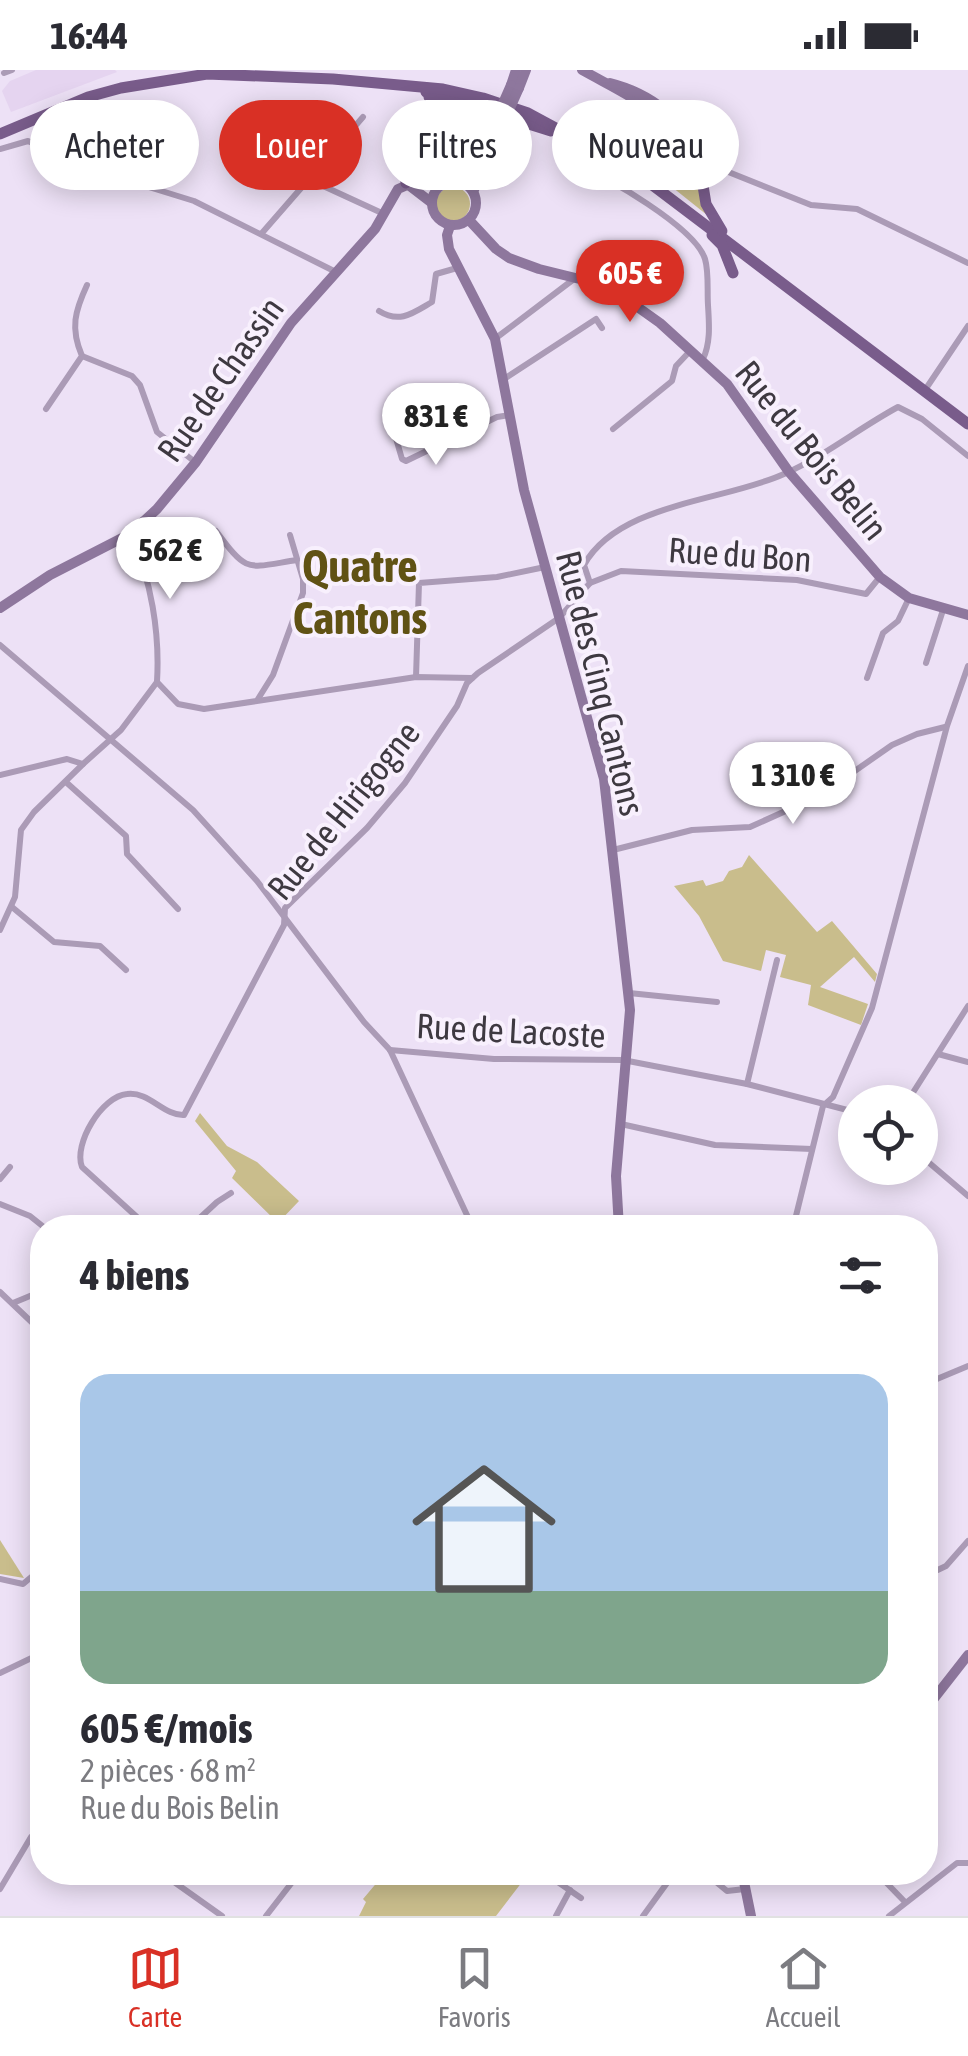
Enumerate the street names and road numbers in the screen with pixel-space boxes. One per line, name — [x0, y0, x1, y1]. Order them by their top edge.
street label: Rue de Chassin — [149, 289, 291, 469]
street label: Rue du Bois Belin — [728, 353, 896, 547]
street label: Rue du Bon — [667, 529, 813, 579]
street label: Rue des Cinq Cantons — [549, 546, 653, 820]
street label: Rue de Hirigogne — [259, 713, 427, 907]
street label: Rue de Lacoste — [415, 1005, 607, 1055]

